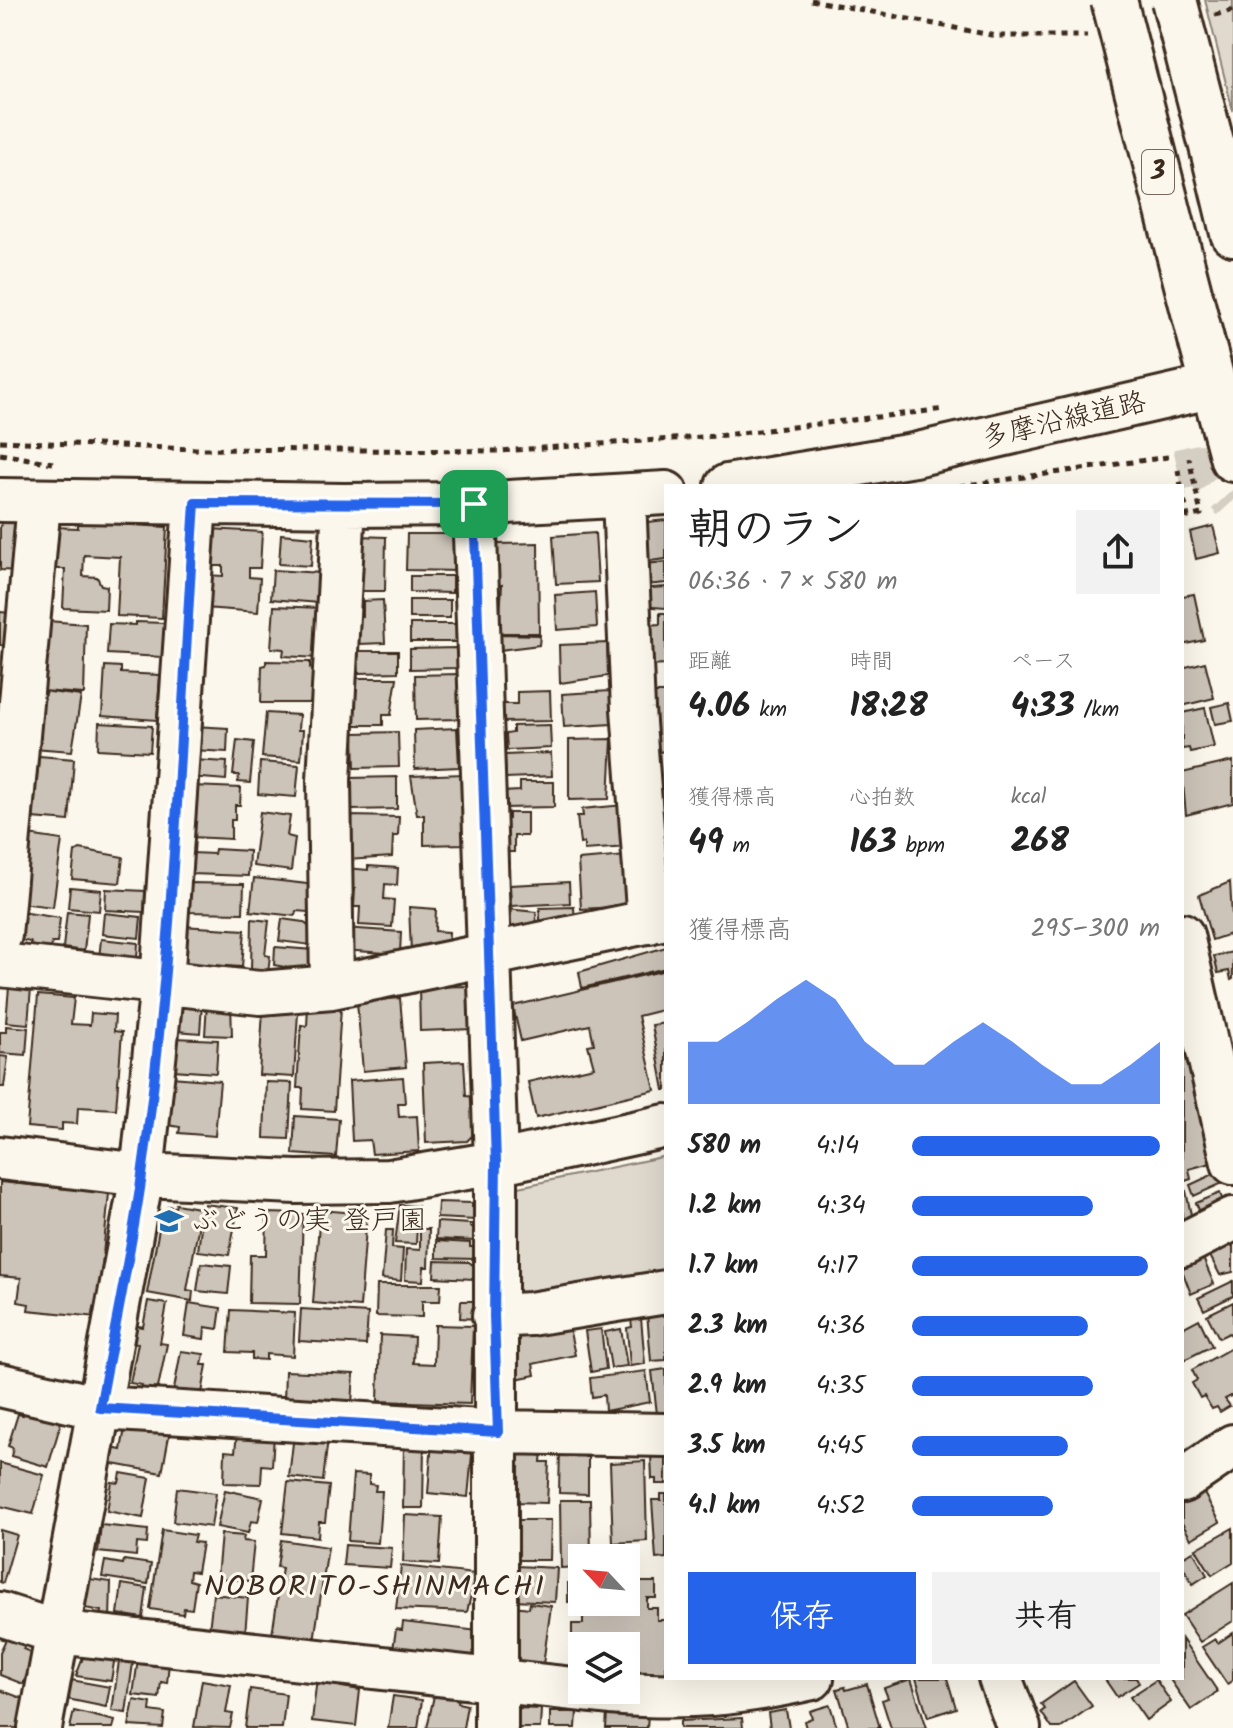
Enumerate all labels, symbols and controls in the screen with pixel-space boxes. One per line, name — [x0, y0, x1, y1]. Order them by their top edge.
road number: 3 — [1142, 150, 1174, 194]
street label: 多摩沿線道路 — [977, 380, 1151, 462]
pin — [440, 470, 508, 538]
icon: arrive — [452, 482, 496, 526]
text: 朝のラン — [688, 496, 864, 566]
button: share — [1076, 510, 1160, 594]
text: 06:36 · 7 × 580 m — [688, 561, 897, 603]
text: 距離 — [688, 645, 732, 680]
text: 時間 — [849, 645, 893, 680]
text: ペース — [1011, 645, 1075, 680]
text: 4.06 — [688, 680, 750, 734]
text: 18:28 — [849, 680, 928, 734]
text: 4:33 — [1011, 680, 1075, 734]
text: km — [750, 693, 787, 728]
text: /km — [1075, 693, 1119, 728]
text: kcal — [1011, 780, 1046, 815]
text: 獲得標高 — [688, 781, 776, 816]
text: 心拍数 — [849, 781, 915, 816]
text: 268 — [1011, 815, 1069, 869]
text: 49 — [688, 816, 724, 870]
text: 163 — [849, 816, 897, 870]
text: m — [724, 829, 750, 864]
text: bpm — [897, 829, 945, 864]
text: 295–300 m — [1030, 908, 1160, 950]
text: 獲得標高 — [688, 910, 792, 952]
text: 580 m — [688, 1125, 761, 1167]
text: 4:14 — [816, 1125, 859, 1167]
text: 1.2 km — [688, 1185, 761, 1227]
text: 4:34 — [816, 1185, 866, 1227]
place label: ぶどうの実 登戸園 — [191, 1199, 427, 1244]
school or university icon: ぶどうの実 登戸園 — [154, 1206, 184, 1236]
text: 1.7 km — [688, 1245, 758, 1287]
text: 4:17 — [816, 1245, 857, 1287]
text: 2.3 km — [688, 1305, 768, 1347]
text: 4:36 — [816, 1305, 866, 1347]
text: 2.9 km — [688, 1365, 767, 1407]
text: 4:35 — [816, 1365, 866, 1407]
text: 3.5 km — [688, 1425, 766, 1467]
text: 4:45 — [816, 1425, 865, 1467]
text: 4.1 km — [688, 1485, 760, 1527]
text: 4:52 — [816, 1485, 866, 1527]
north arrow — [568, 1544, 640, 1616]
map controls — [568, 1544, 640, 1704]
district label: NOBORITO-SHINMACHI — [204, 1564, 546, 1612]
button: 保存 — [688, 1572, 916, 1664]
button: 共有 — [932, 1572, 1160, 1664]
button: layers — [568, 1632, 640, 1704]

